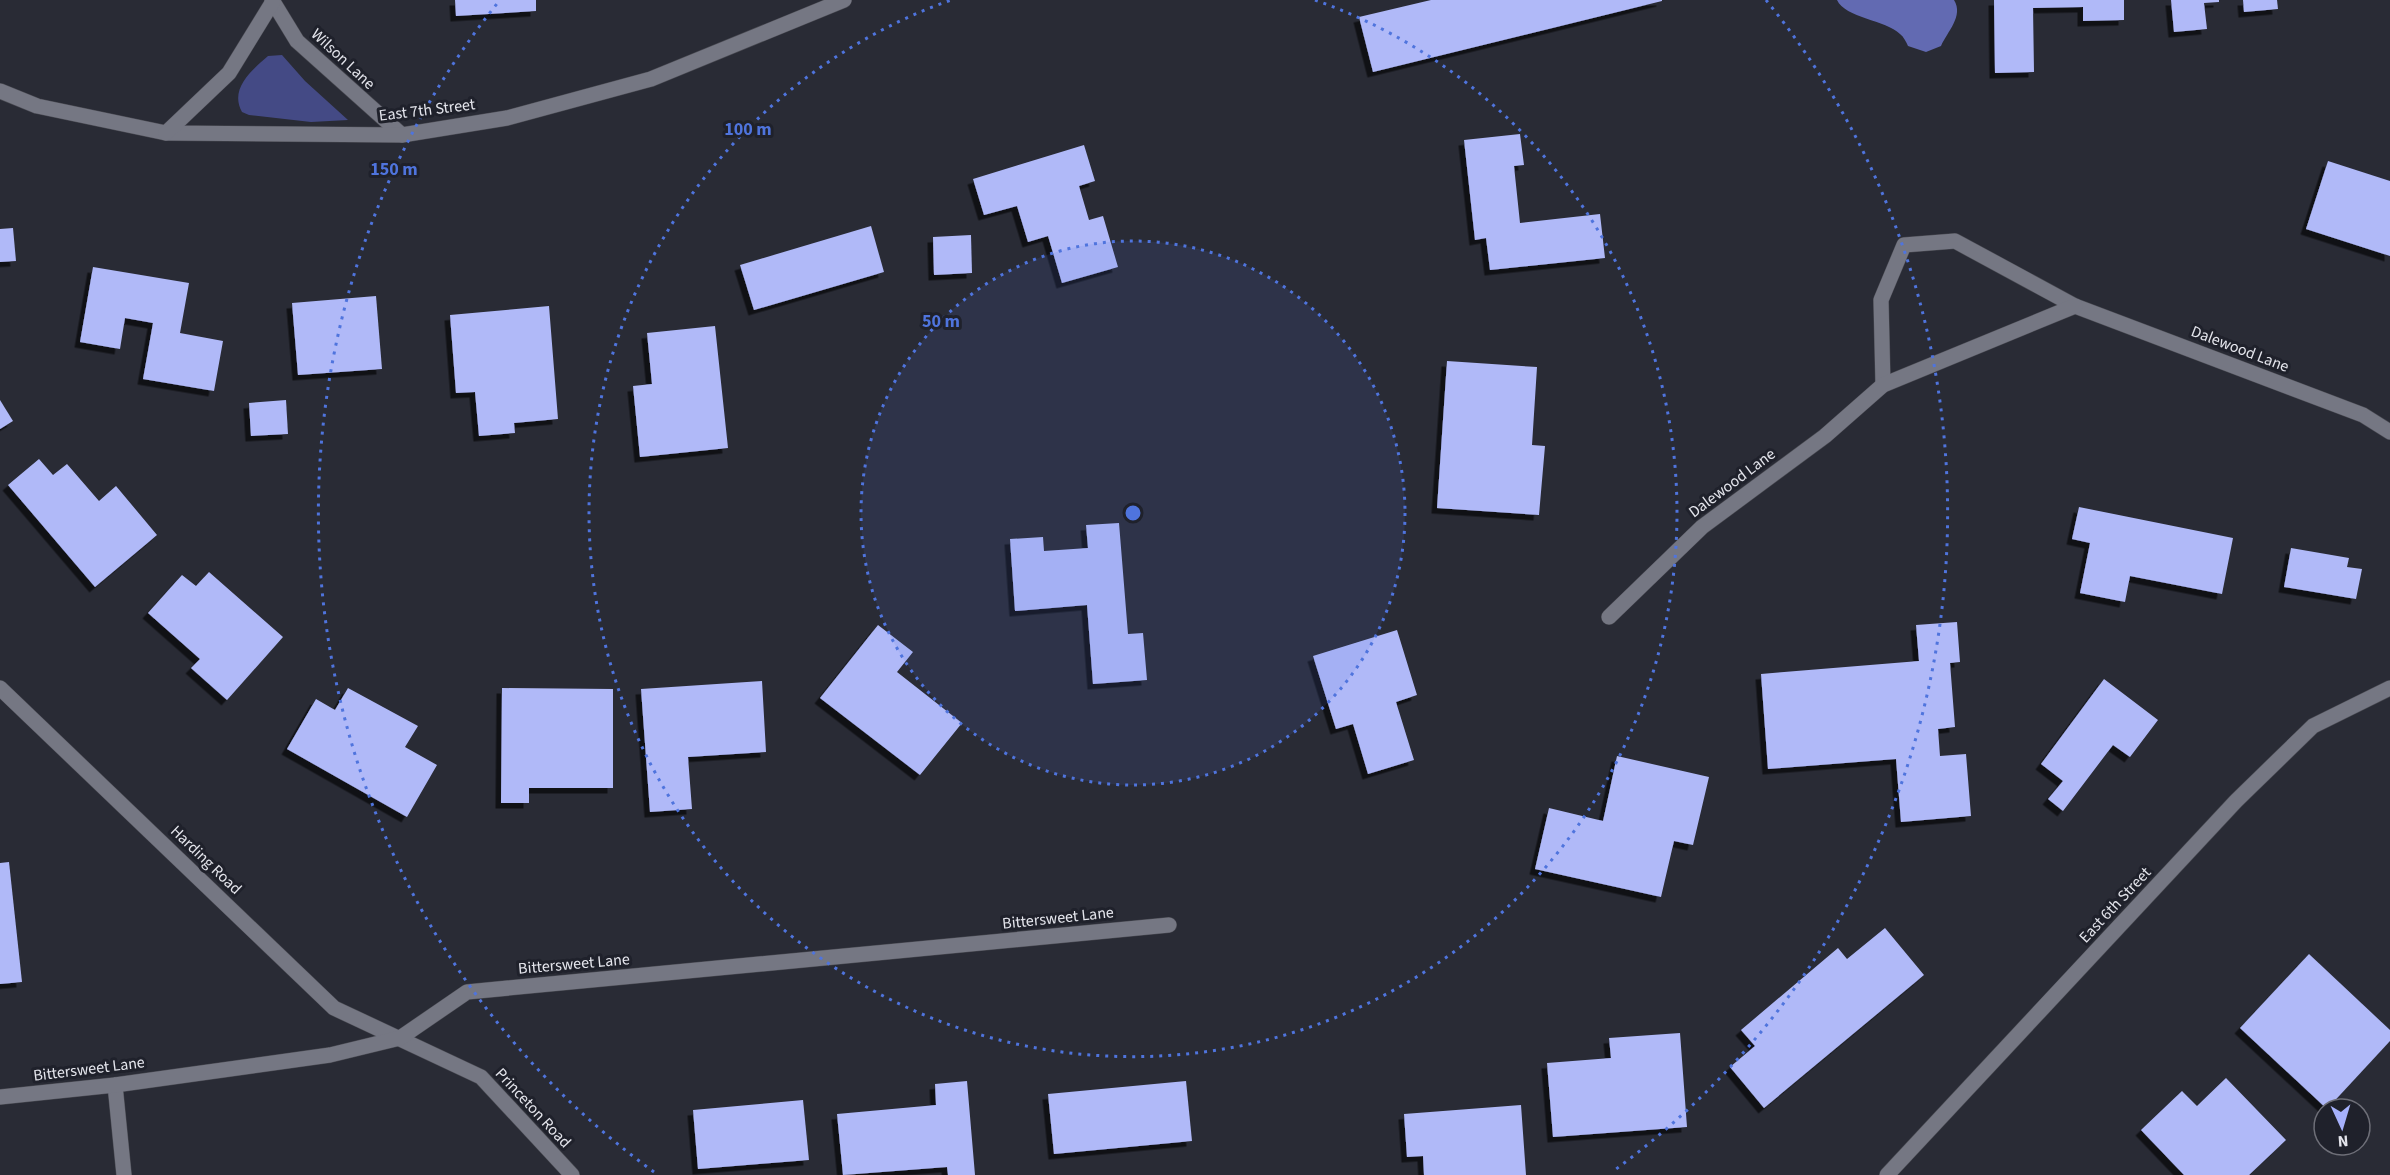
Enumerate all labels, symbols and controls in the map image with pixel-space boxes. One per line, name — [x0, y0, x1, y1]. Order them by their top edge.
street label: Wilson Lane — [306, 24, 380, 95]
street label: East 7th Street — [378, 93, 477, 127]
text: 100 m — [724, 117, 772, 142]
text: 150 m — [370, 157, 418, 182]
text: 50 m — [922, 309, 960, 334]
street label: Dalewood Lane — [2188, 320, 2292, 378]
street label: Dalewood Lane — [1684, 443, 1780, 523]
centre of rings — [1123, 503, 1143, 523]
street label: Harding Road — [166, 820, 246, 900]
street label: East 6th Street — [2074, 862, 2156, 948]
street label: Bittersweet Lane — [1001, 901, 1115, 935]
street label: Bittersweet Lane — [517, 948, 631, 980]
street label: Bittersweet Lane — [32, 1051, 146, 1087]
street label: Princeton Road — [490, 1063, 576, 1153]
north arrow — [2312, 1097, 2372, 1157]
text: N — [2337, 1130, 2349, 1152]

